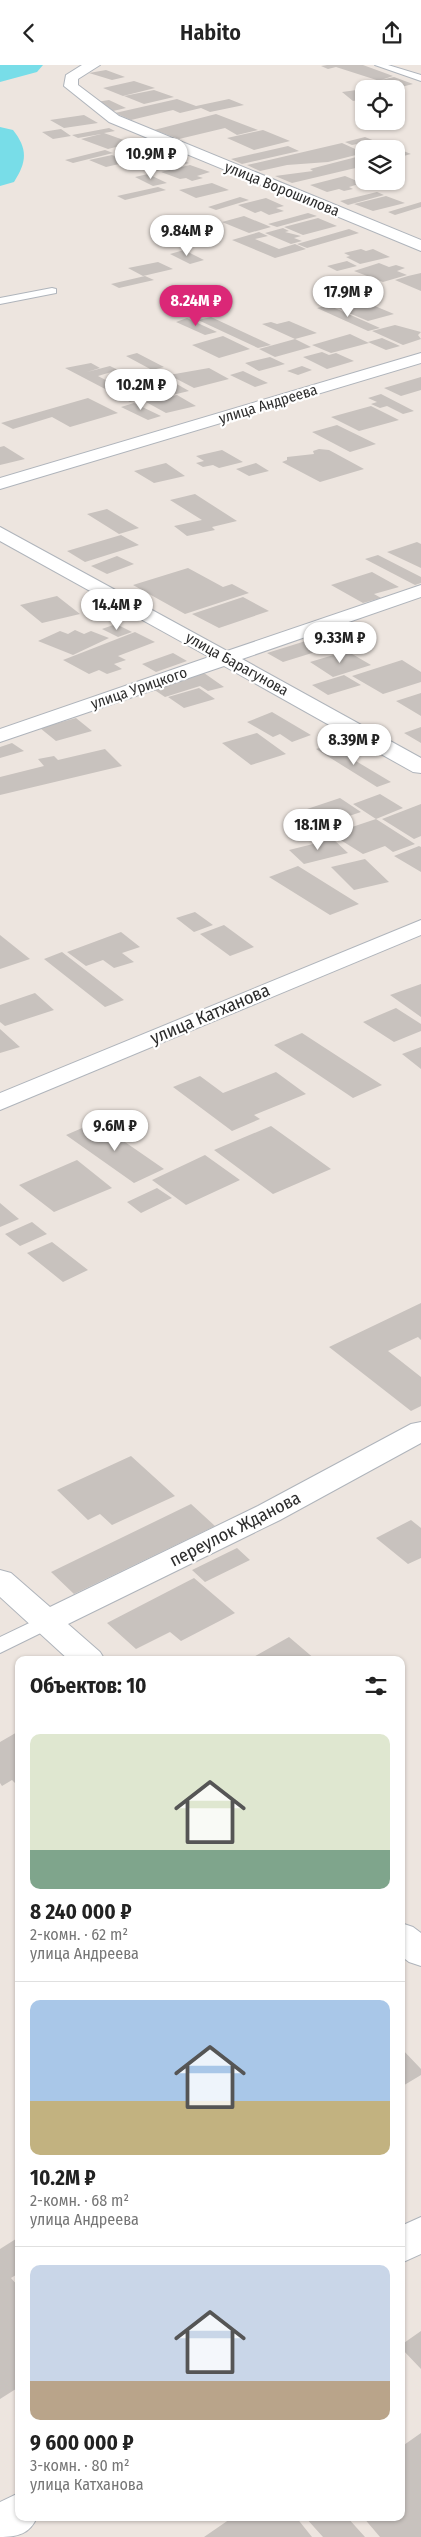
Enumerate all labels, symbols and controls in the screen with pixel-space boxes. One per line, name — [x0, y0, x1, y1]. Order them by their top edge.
icon: back — [15, 19, 43, 47]
text: Habito — [180, 19, 241, 46]
icon: share — [378, 19, 406, 47]
map controls — [355, 80, 405, 190]
button: locate — [355, 80, 405, 130]
pin: 10.9M ₽ — [105, 137, 197, 180]
button: layers — [355, 140, 405, 190]
text: 10.9M ₽ — [126, 144, 176, 163]
street label: улица Ворошилова — [222, 158, 342, 220]
pin: 9.84M ₽ — [141, 215, 233, 257]
text: 9.84M ₽ — [161, 221, 213, 240]
pin: 17.9M ₽ — [302, 275, 394, 318]
text: 17.9M ₽ — [324, 282, 372, 301]
pin: 8.24M ₽ — [150, 285, 242, 327]
text: 8.24M ₽ — [171, 291, 221, 310]
pin: 10.2M ₽ — [95, 369, 187, 411]
text: 10.2M ₽ — [116, 375, 166, 394]
street label: улица Андреева — [217, 380, 319, 428]
pin: 14.4M ₽ — [71, 589, 163, 631]
text: 14.4M ₽ — [92, 595, 142, 614]
pin: 9.33M ₽ — [294, 621, 386, 664]
street label: улица Барагунова — [182, 628, 292, 700]
text: 9.33M ₽ — [315, 628, 365, 647]
street label: улица Урицкого — [89, 663, 190, 713]
pin: 8.39M ₽ — [308, 723, 400, 766]
text: 8.39M ₽ — [328, 730, 380, 749]
pin: 18.1M ₽ — [272, 809, 364, 851]
text: 18.1M ₽ — [294, 815, 342, 834]
street label: улица Катханова — [147, 979, 273, 1049]
pin: 9.6M ₽ — [74, 1109, 156, 1152]
text: 9.6M ₽ — [93, 1116, 137, 1135]
street label: переулок Жданова — [166, 1486, 304, 1572]
icon: filters — [362, 1672, 390, 1700]
text: Объектов: 10 — [30, 1673, 147, 1699]
icon: home — [165, 1767, 255, 1857]
text: 8 240 000 ₽ — [30, 1899, 132, 1925]
text: 2-комн. · 62 m² — [30, 1925, 128, 1944]
text: улица Андреева — [30, 1944, 139, 1963]
icon: home — [165, 2032, 255, 2122]
text: 10.2M ₽ — [30, 2165, 96, 2191]
text: 2-комн. · 68 m² — [30, 2191, 129, 2210]
text: улица Андреева — [30, 2210, 139, 2229]
icon: home — [165, 2297, 255, 2387]
text: 9 600 000 ₽ — [30, 2430, 134, 2456]
text: 3-комн. · 80 m² — [30, 2456, 130, 2475]
text: улица Катханова — [30, 2475, 144, 2494]

